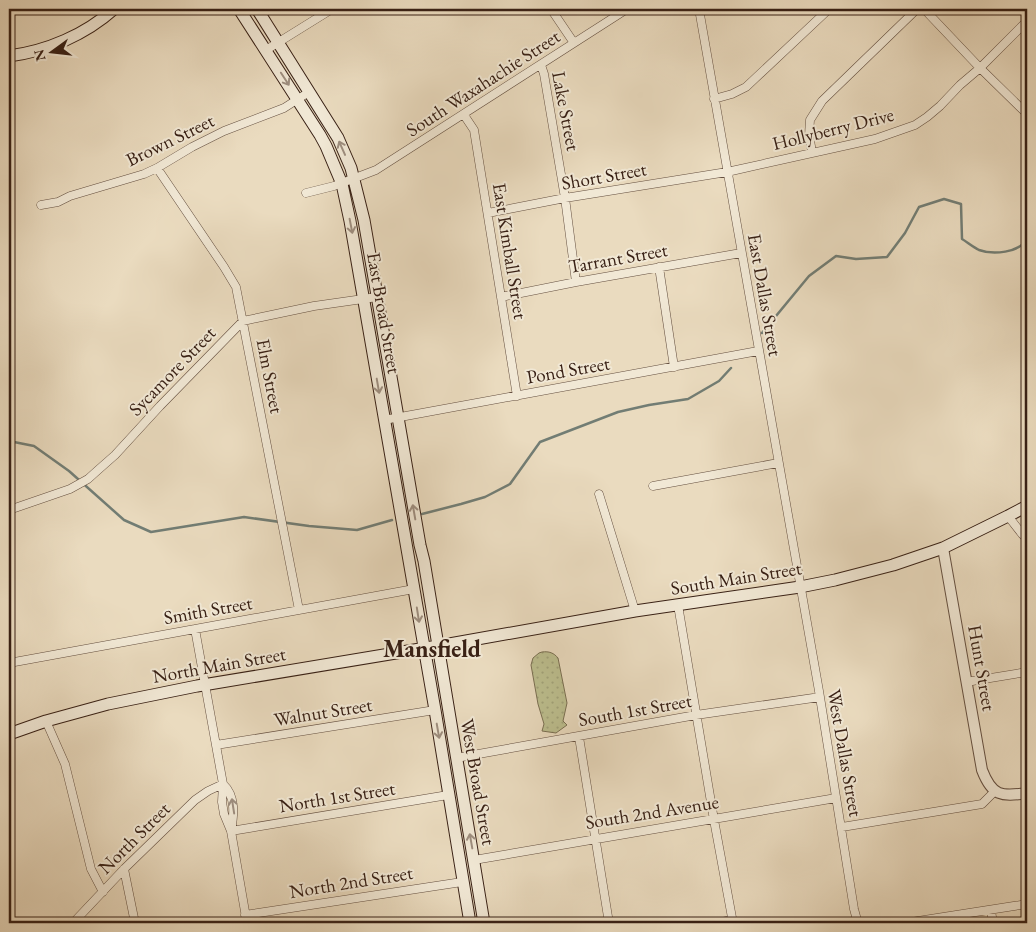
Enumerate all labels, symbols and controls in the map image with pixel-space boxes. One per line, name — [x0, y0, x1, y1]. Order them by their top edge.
street label: South Waxahachie Street — [401, 24, 565, 142]
north arrow — [28, 28, 78, 78]
text: N — [29, 47, 50, 63]
street label: Lake Street — [546, 69, 586, 153]
one-way arrow — [279, 72, 290, 86]
street label: Hollyberry Drive — [770, 102, 896, 156]
street label: Brown Street — [122, 108, 218, 172]
one-way arrow — [337, 141, 346, 156]
street label: Short Street — [560, 156, 648, 196]
street label: East Kimball Street — [487, 181, 533, 321]
one-way arrow — [346, 217, 356, 233]
street label: East Dallas Street — [742, 232, 788, 358]
street label: Tarrant Street — [567, 237, 670, 279]
street label: East Broad Street — [361, 250, 407, 376]
street label: Sycamore Street — [123, 321, 221, 421]
street label: Elm Street — [251, 337, 289, 416]
street label: Pond Street — [524, 350, 612, 390]
one-way arrow — [374, 377, 384, 393]
one-way arrow — [409, 504, 419, 520]
street label: South Main Street — [669, 555, 803, 601]
street label: Smith Street — [162, 590, 254, 630]
one-way arrow — [413, 607, 423, 623]
street label: Hunt Street — [962, 623, 1002, 713]
district label: Mansfield — [383, 633, 482, 664]
street label: North Main Street — [150, 641, 288, 689]
street label: West Dallas Street — [821, 687, 869, 819]
street label: South 1st Street — [576, 688, 694, 732]
street label: Walnut Street — [272, 692, 374, 732]
street label: West Broad Street — [455, 717, 501, 847]
one-way arrow — [434, 723, 444, 739]
street label: North 1st Street — [277, 775, 397, 819]
street label: South 2nd Avenue — [583, 789, 721, 835]
street label: North Street — [93, 797, 175, 879]
one-way arrow — [227, 799, 237, 815]
one-way arrow — [465, 833, 475, 849]
street label: North 2nd Street — [287, 860, 415, 904]

